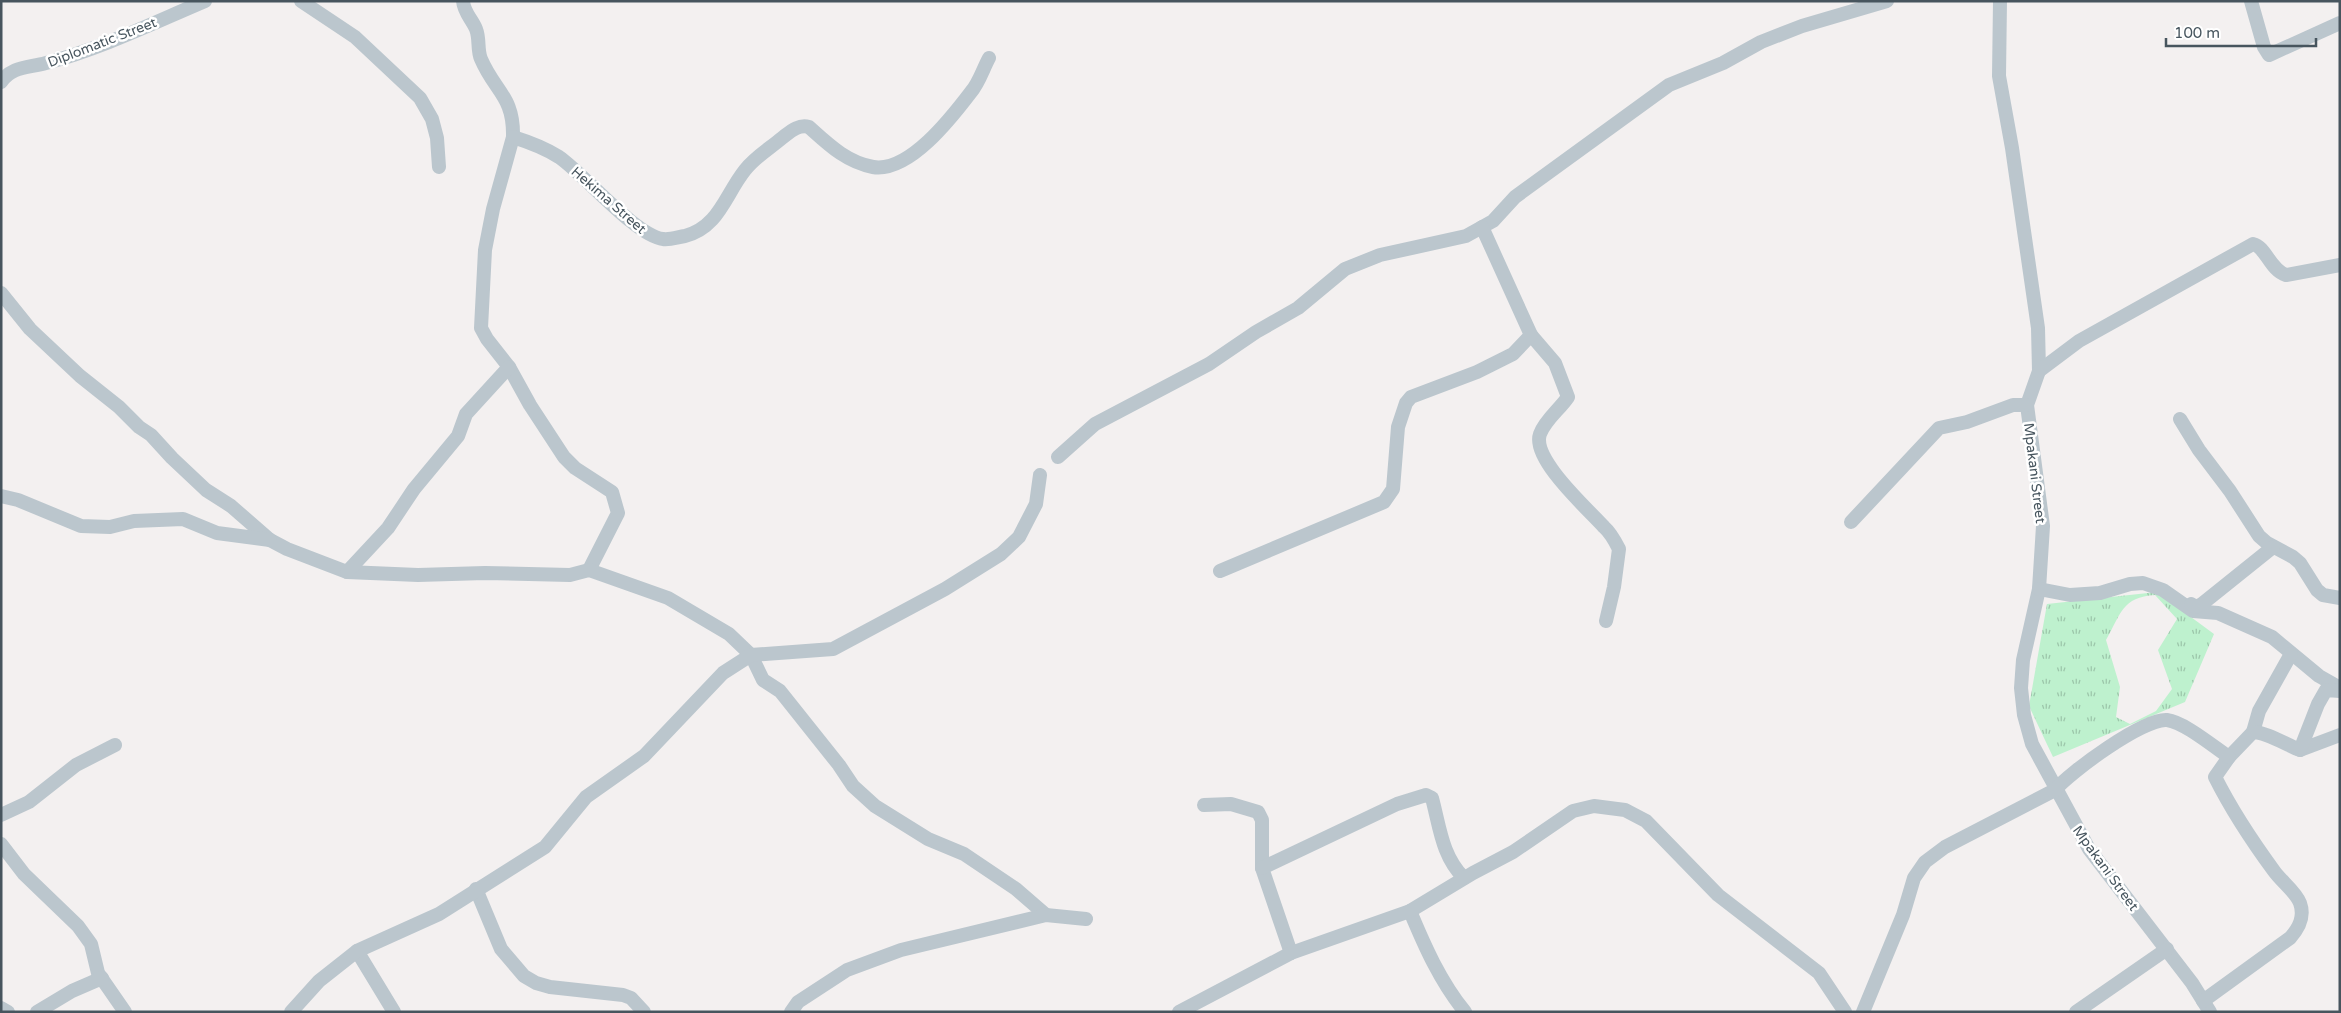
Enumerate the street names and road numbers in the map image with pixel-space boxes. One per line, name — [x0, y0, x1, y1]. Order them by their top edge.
street label: Diplomatic Street — [45, 14, 160, 71]
street label: Hekima Street — [568, 163, 650, 238]
street label: Mpakani Street — [2020, 422, 2049, 525]
street label: Mpakani Street — [2069, 822, 2143, 915]

